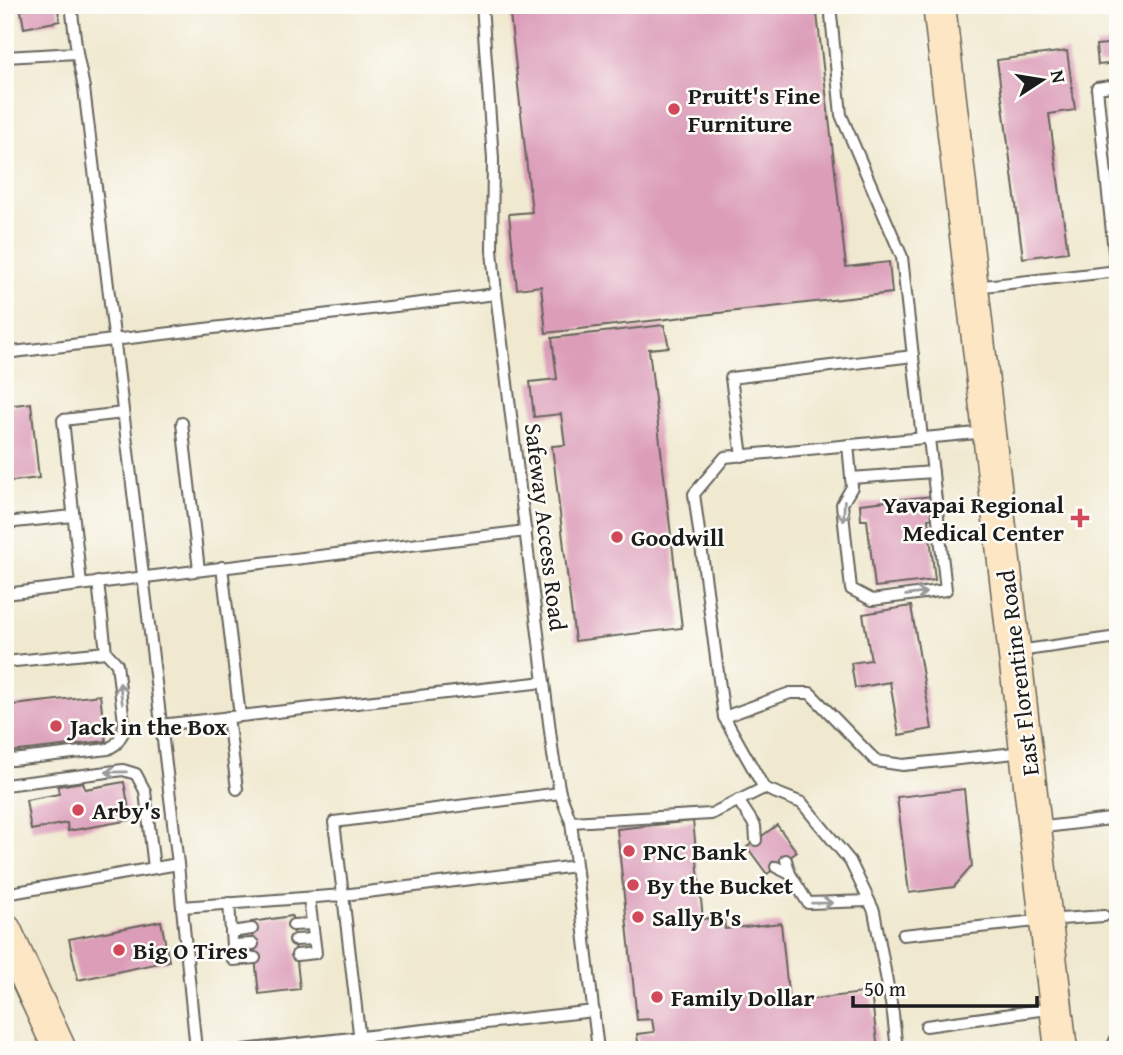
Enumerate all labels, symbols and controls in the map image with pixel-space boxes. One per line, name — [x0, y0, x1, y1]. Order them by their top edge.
north arrow — [1007, 46, 1078, 116]
text: N — [1044, 67, 1074, 86]
place label: Pruitt's Fine Furniture — [688, 78, 821, 141]
marker: Pruitt's Fine Furniture — [666, 101, 682, 117]
street label: Safeway Access Road — [516, 421, 576, 633]
place label: Yavapai Regional Medical Center — [882, 487, 1065, 550]
one-way arrow — [838, 499, 851, 522]
marker: Yavapai Regional Medical Center — [1070, 508, 1090, 528]
place label: Goodwill — [631, 520, 725, 555]
marker: Goodwill — [609, 529, 625, 545]
street label: East Florentine Road — [988, 568, 1048, 778]
one-way arrow — [904, 587, 927, 600]
one-way arrow — [114, 682, 127, 705]
place label: Jack in the Box — [66, 709, 228, 744]
marker: Jack in the Box — [48, 718, 64, 734]
one-way arrow — [105, 765, 128, 779]
place label: Arby's — [92, 793, 161, 828]
marker: Arby's — [70, 802, 86, 818]
place label: PNC Bank — [643, 834, 747, 869]
marker: PNC Bank — [621, 843, 637, 859]
place label: By the Bucket — [647, 868, 793, 903]
marker: By the Bucket — [625, 877, 641, 893]
one-way arrow — [810, 896, 833, 909]
place label: Sally B's — [652, 900, 741, 935]
marker: Sally B's — [630, 909, 646, 925]
place label: Big O Tires — [133, 933, 248, 968]
marker: Big O Tires — [111, 942, 127, 958]
scale bar — [853, 964, 1037, 1008]
text: 50 m — [864, 973, 906, 1004]
place label: Family Dollar — [671, 980, 814, 1015]
marker: Family Dollar — [649, 989, 665, 1005]

